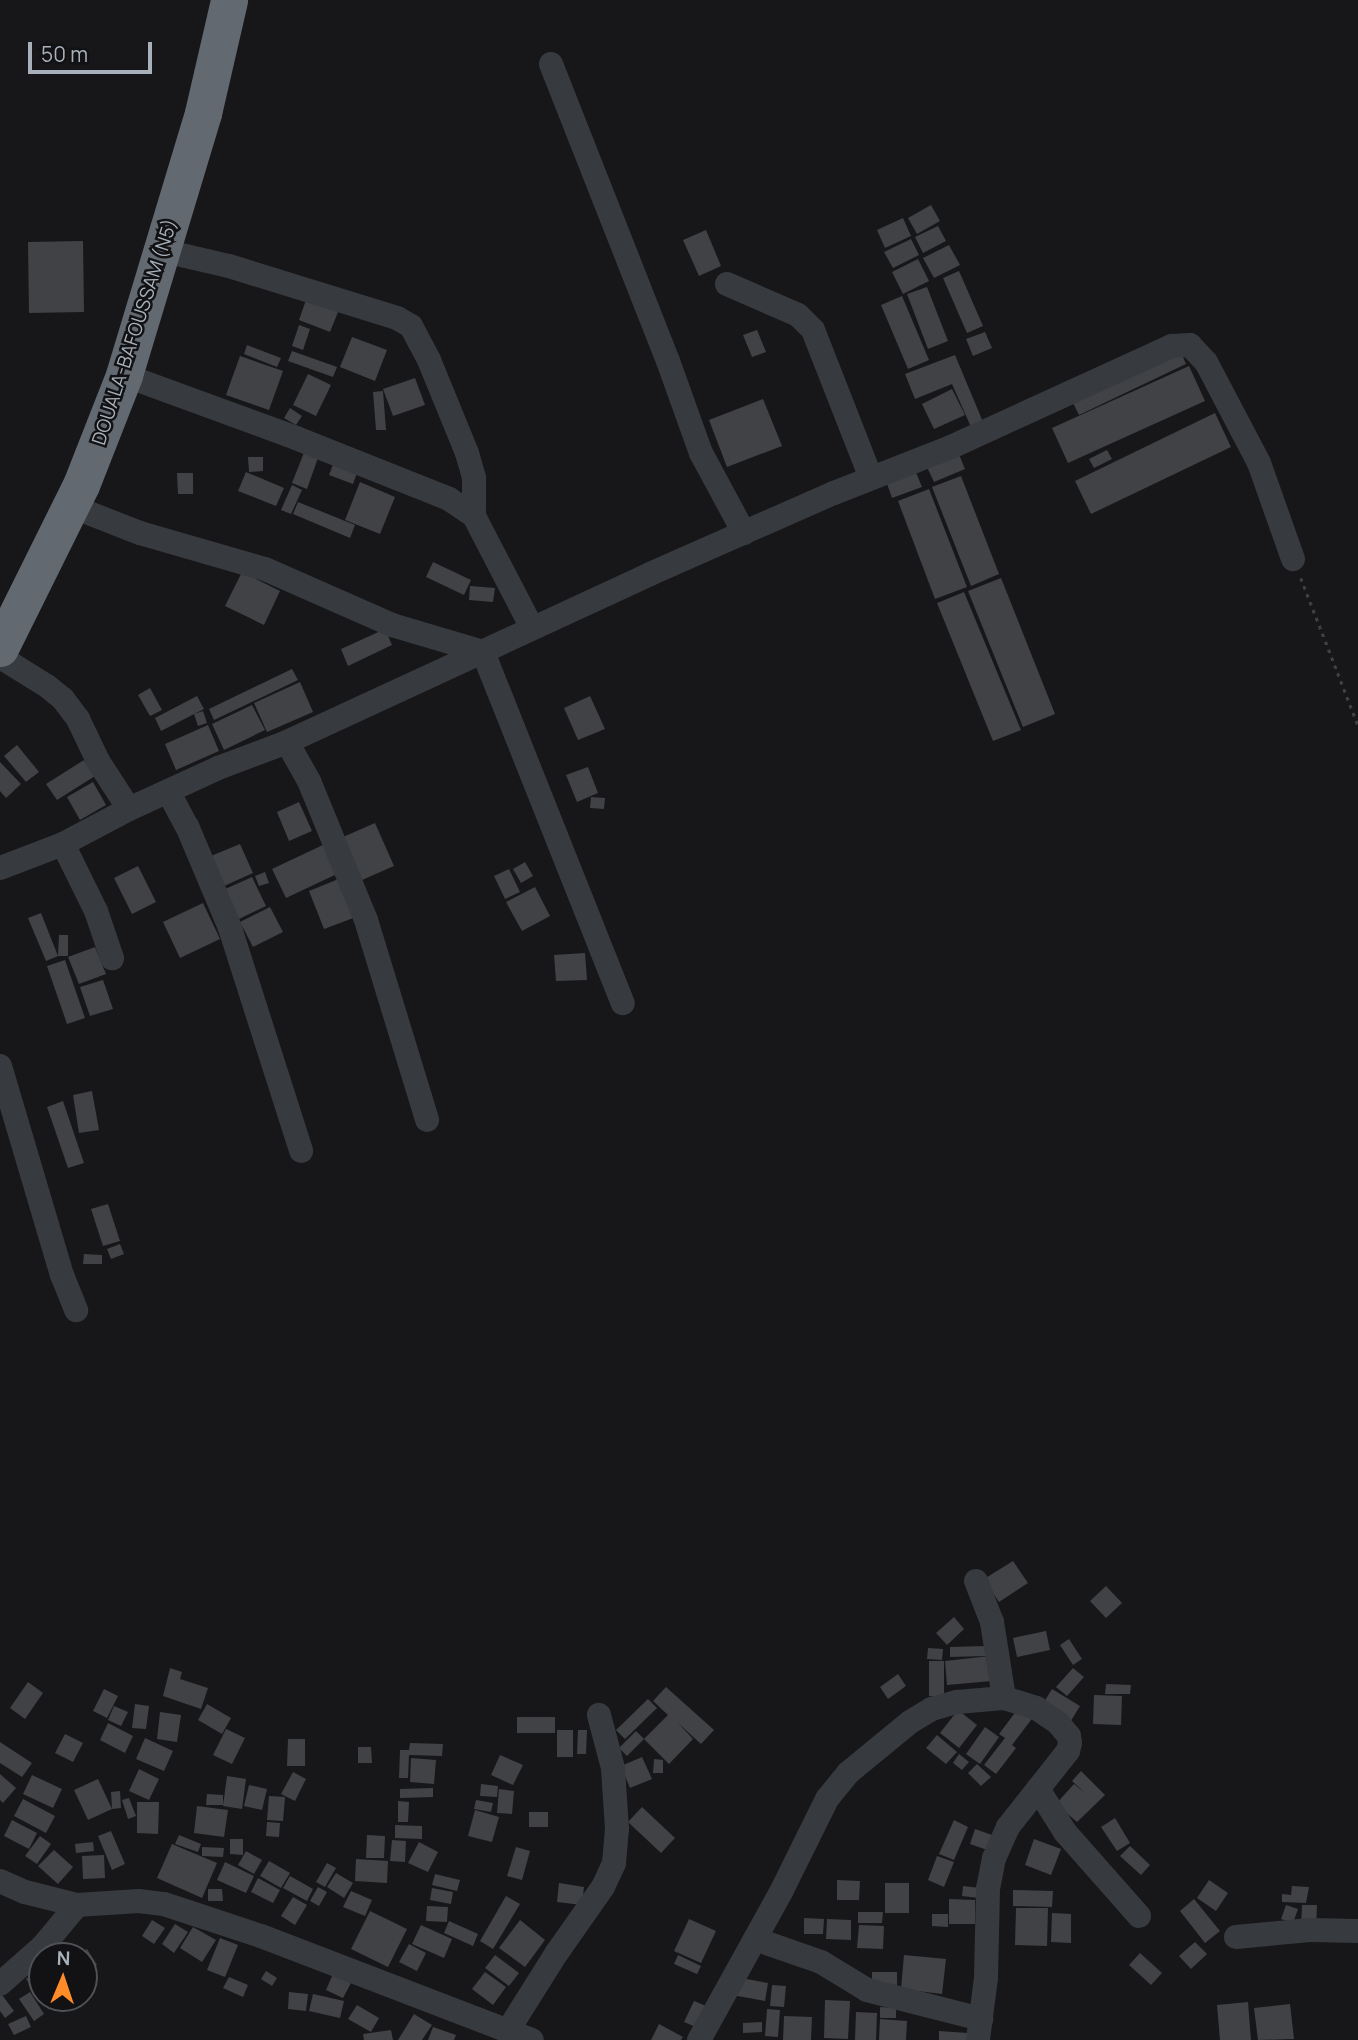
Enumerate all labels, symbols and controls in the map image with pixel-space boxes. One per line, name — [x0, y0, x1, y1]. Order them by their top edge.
scale bar — [32, 28, 156, 72]
text: 50 m — [41, 40, 88, 68]
street label: DOUALA-BAFOUSSAM (N5) — [88, 216, 182, 448]
north arrow — [28, 1942, 98, 2012]
text: N — [56, 1945, 71, 1971]

